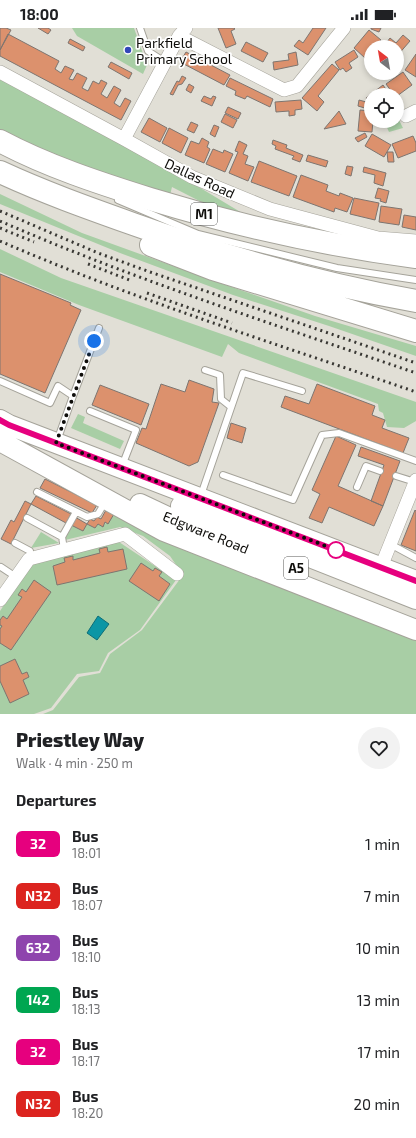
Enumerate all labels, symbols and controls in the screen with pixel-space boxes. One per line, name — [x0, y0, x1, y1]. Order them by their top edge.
text: 18:00 — [20, 5, 59, 23]
place label: Parkfield Primary School — [136, 34, 233, 67]
north arrow — [364, 40, 404, 80]
map controls — [364, 40, 404, 128]
marker: Parkfield Primary School — [123, 45, 133, 55]
button: locate — [364, 88, 404, 128]
street label: Dallas Road — [162, 154, 238, 202]
road number: M1 — [191, 203, 217, 225]
your location — [84, 331, 104, 351]
street label: Edgware Road — [161, 507, 251, 557]
unlabelled marker — [327, 541, 345, 559]
road number: A5 — [284, 557, 308, 579]
button: heart — [358, 727, 400, 769]
text: Priestley Way — [16, 728, 144, 751]
text: Walk · 4 min · 250 m — [16, 755, 133, 771]
text: Departures — [16, 791, 96, 809]
text: Bus — [72, 827, 98, 845]
text: 32 — [30, 835, 46, 852]
text: 1 min — [365, 835, 400, 853]
text: 18:01 — [72, 845, 101, 861]
text: Bus — [72, 879, 98, 897]
text: N32 — [25, 887, 51, 904]
text: 7 min — [363, 887, 400, 905]
text: 18:07 — [72, 897, 103, 913]
text: Bus — [72, 931, 98, 949]
text: 632 — [26, 939, 50, 956]
text: 10 min — [356, 939, 400, 957]
text: 18:10 — [72, 949, 101, 965]
text: Bus — [72, 983, 98, 1001]
text: 142 — [26, 991, 50, 1008]
text: 13 min — [357, 991, 400, 1009]
text: 18:13 — [72, 1001, 101, 1017]
text: Bus — [72, 1035, 98, 1053]
text: 32 — [30, 1043, 46, 1060]
text: 17 min — [357, 1043, 400, 1061]
text: 18:17 — [72, 1053, 100, 1069]
text: Bus — [72, 1087, 98, 1105]
text: N32 — [25, 1095, 51, 1112]
text: 20 min — [354, 1095, 400, 1113]
text: 18:20 — [72, 1105, 103, 1121]

